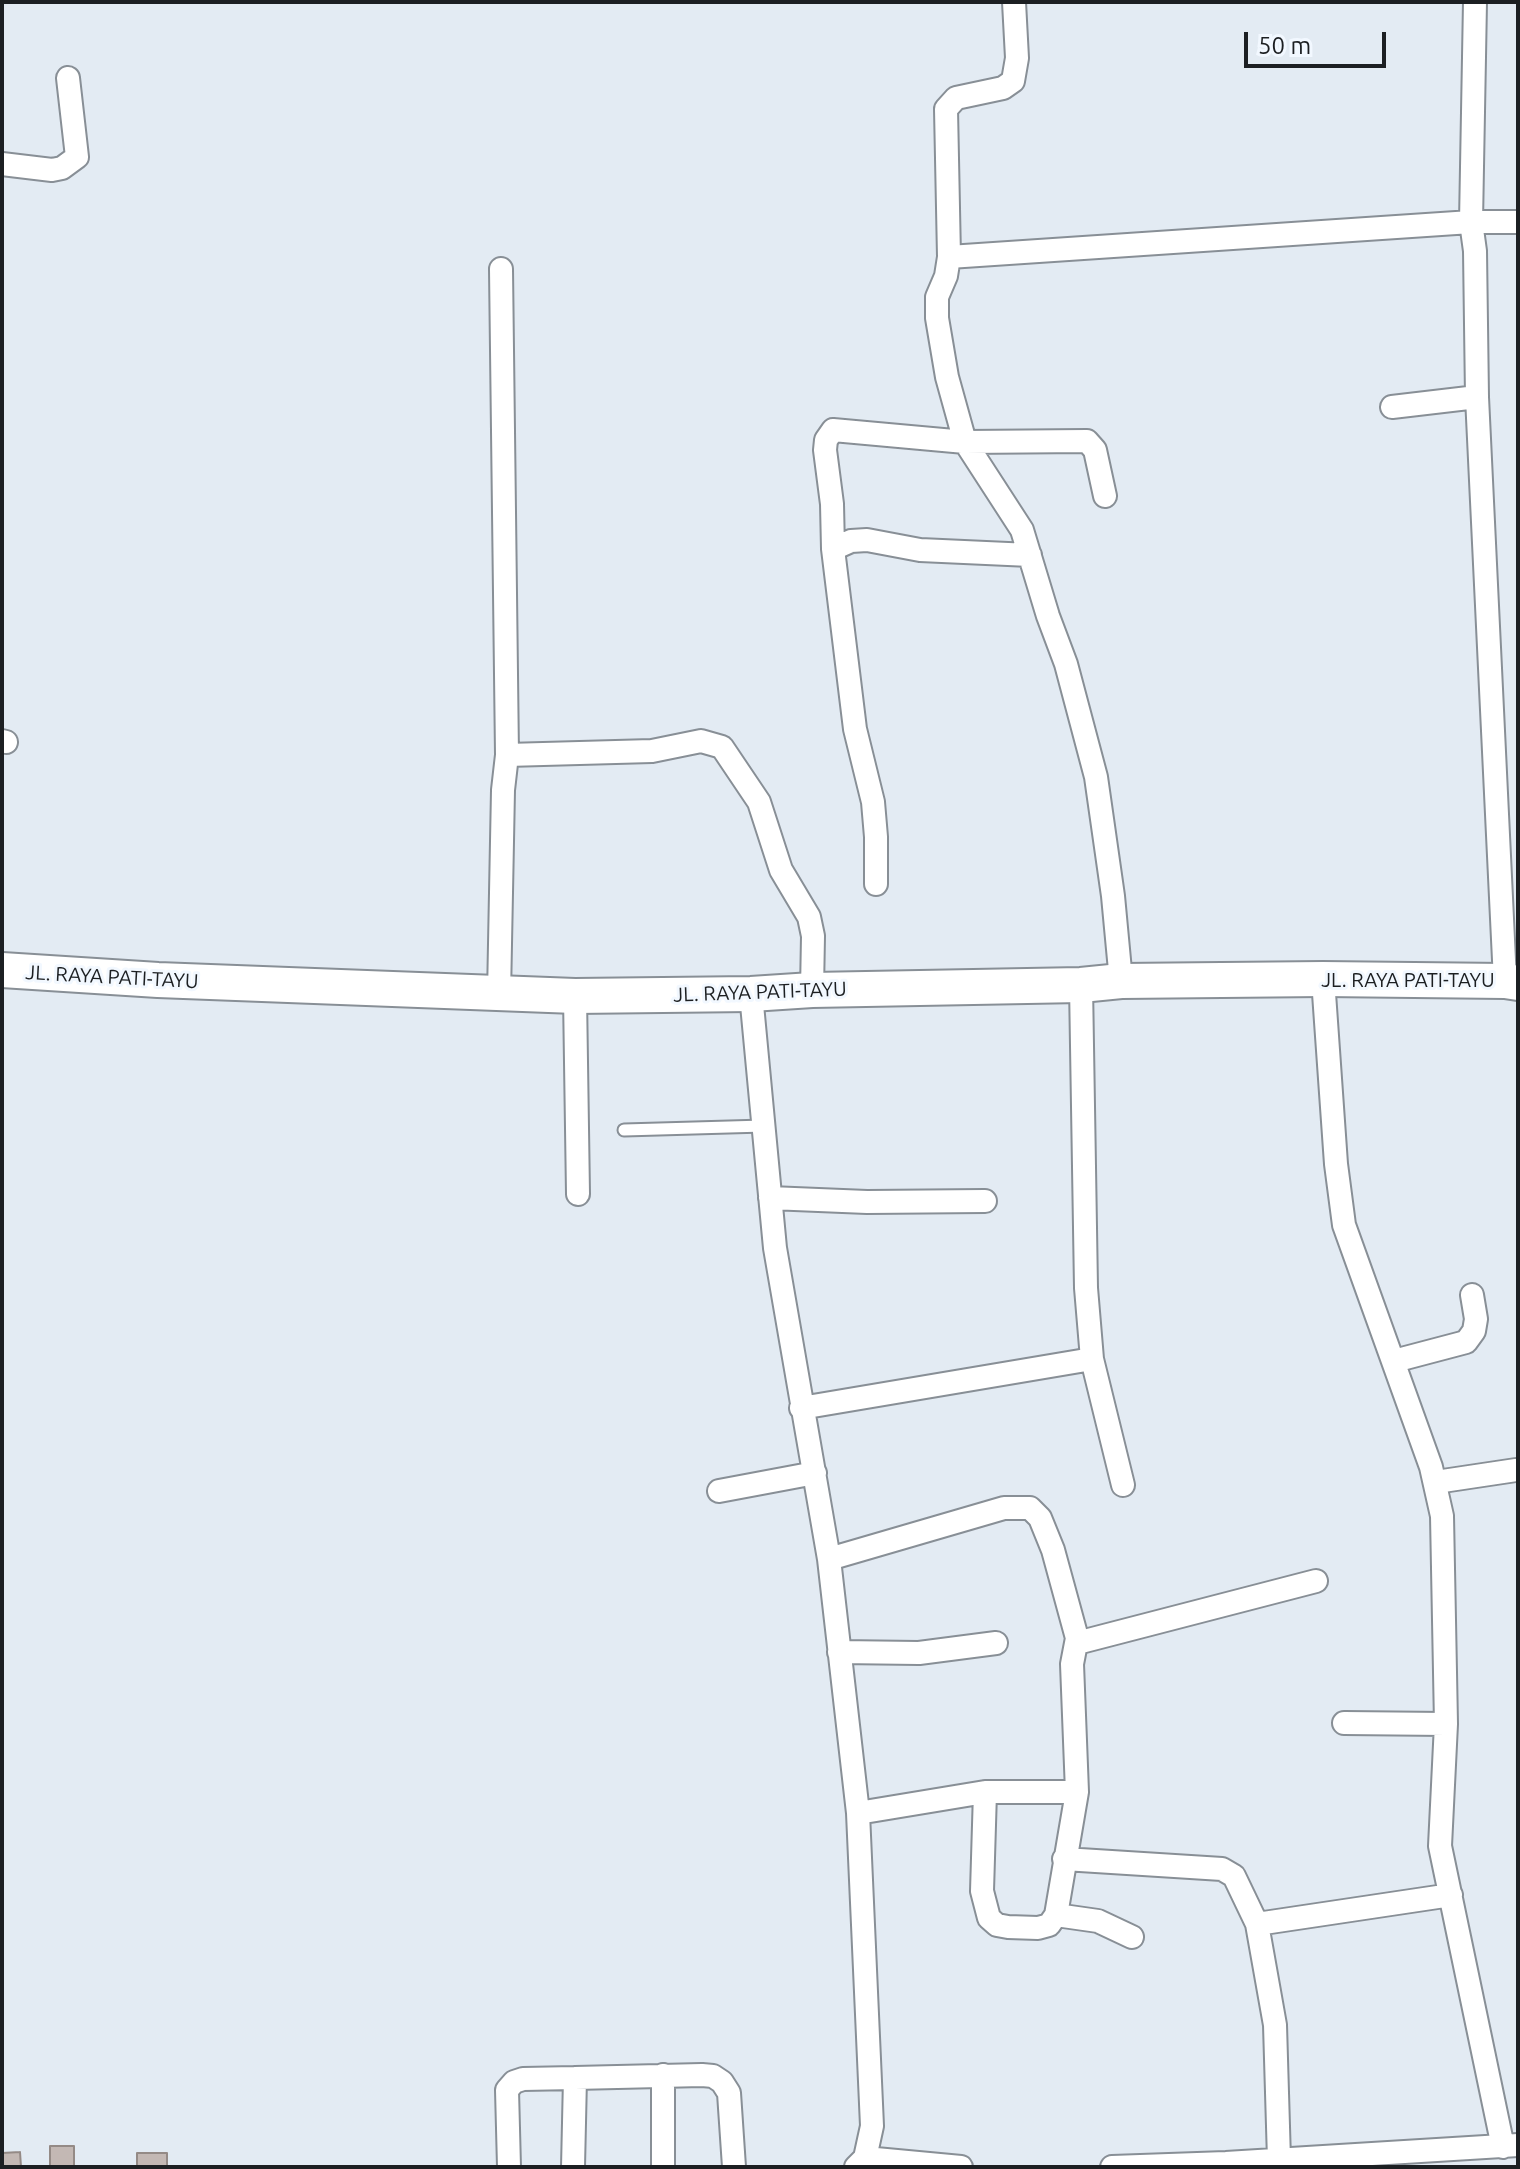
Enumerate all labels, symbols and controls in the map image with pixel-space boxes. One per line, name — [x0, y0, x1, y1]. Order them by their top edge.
scale bar — [1248, 16, 1390, 66]
text: 50 m — [1258, 32, 1311, 59]
street label: JL. RAYA PATI-TAYU — [25, 960, 199, 994]
street label: JL. RAYA PATI-TAYU — [1321, 968, 1495, 992]
street label: JL. RAYA PATI-TAYU — [673, 977, 847, 1007]

